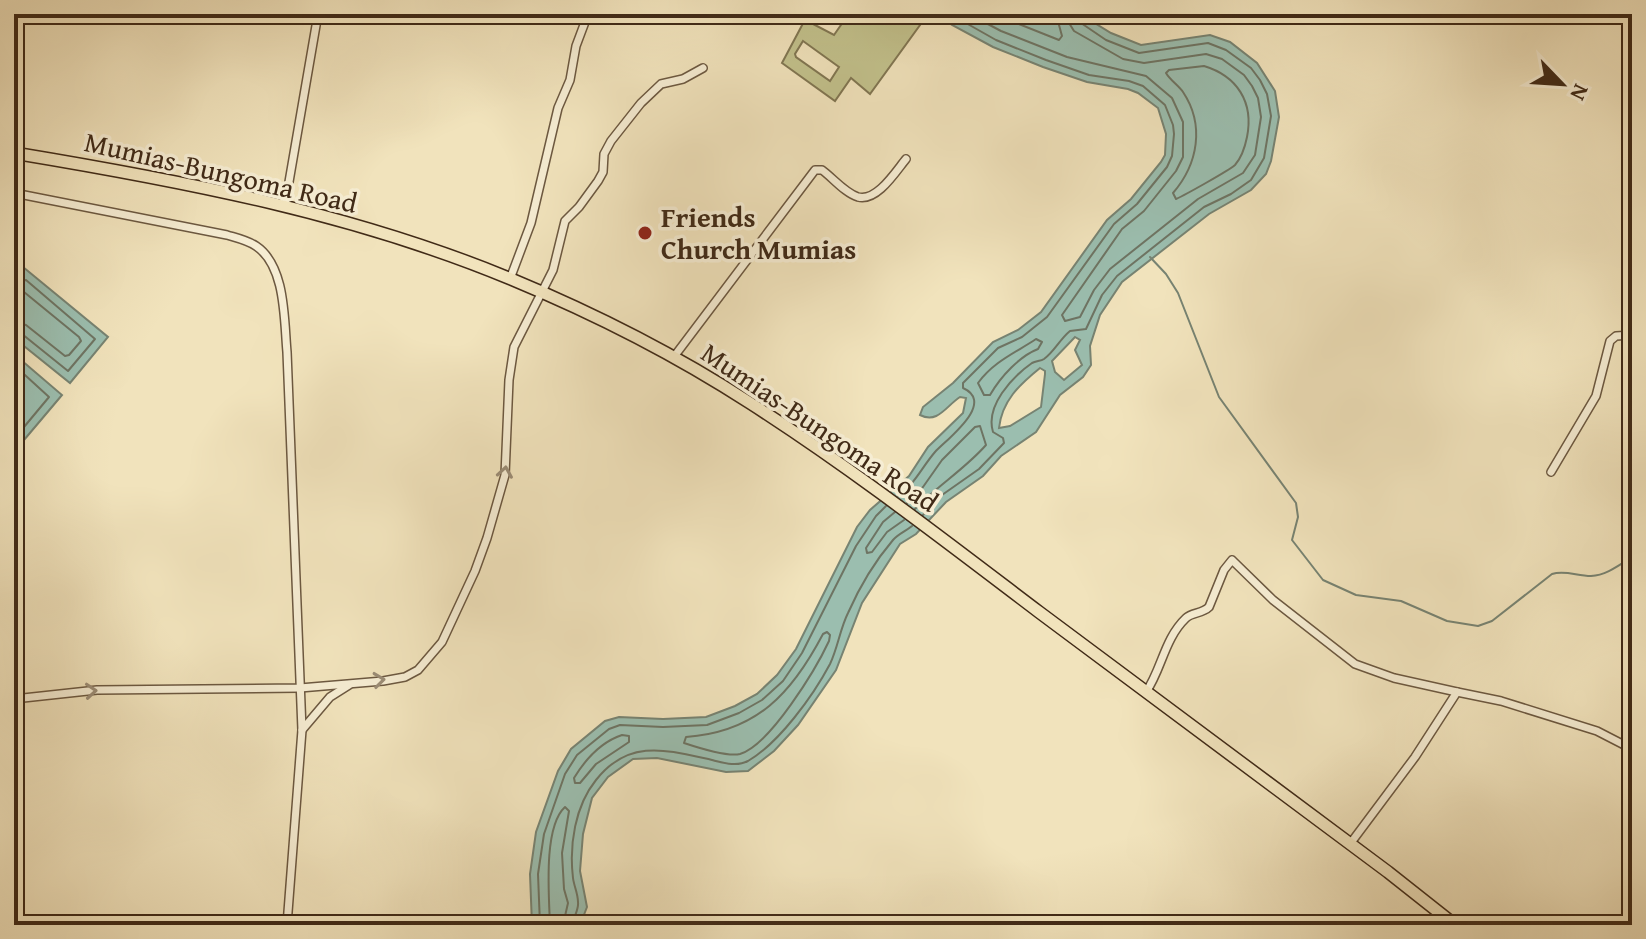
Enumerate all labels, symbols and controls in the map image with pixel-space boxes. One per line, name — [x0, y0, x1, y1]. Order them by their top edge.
north arrow — [1522, 44, 1602, 124]
text: N — [1562, 79, 1598, 106]
street label: Mumias-Bungoma Road — [81, 120, 362, 223]
place label: Friends Church Mumias — [661, 196, 856, 269]
marker: Friends Church Mumias — [636, 224, 654, 242]
street label: Mumias-Bungoma Road — [693, 332, 947, 522]
one-way arrow — [496, 465, 513, 478]
one-way arrow — [373, 672, 386, 689]
one-way arrow — [85, 682, 98, 699]

